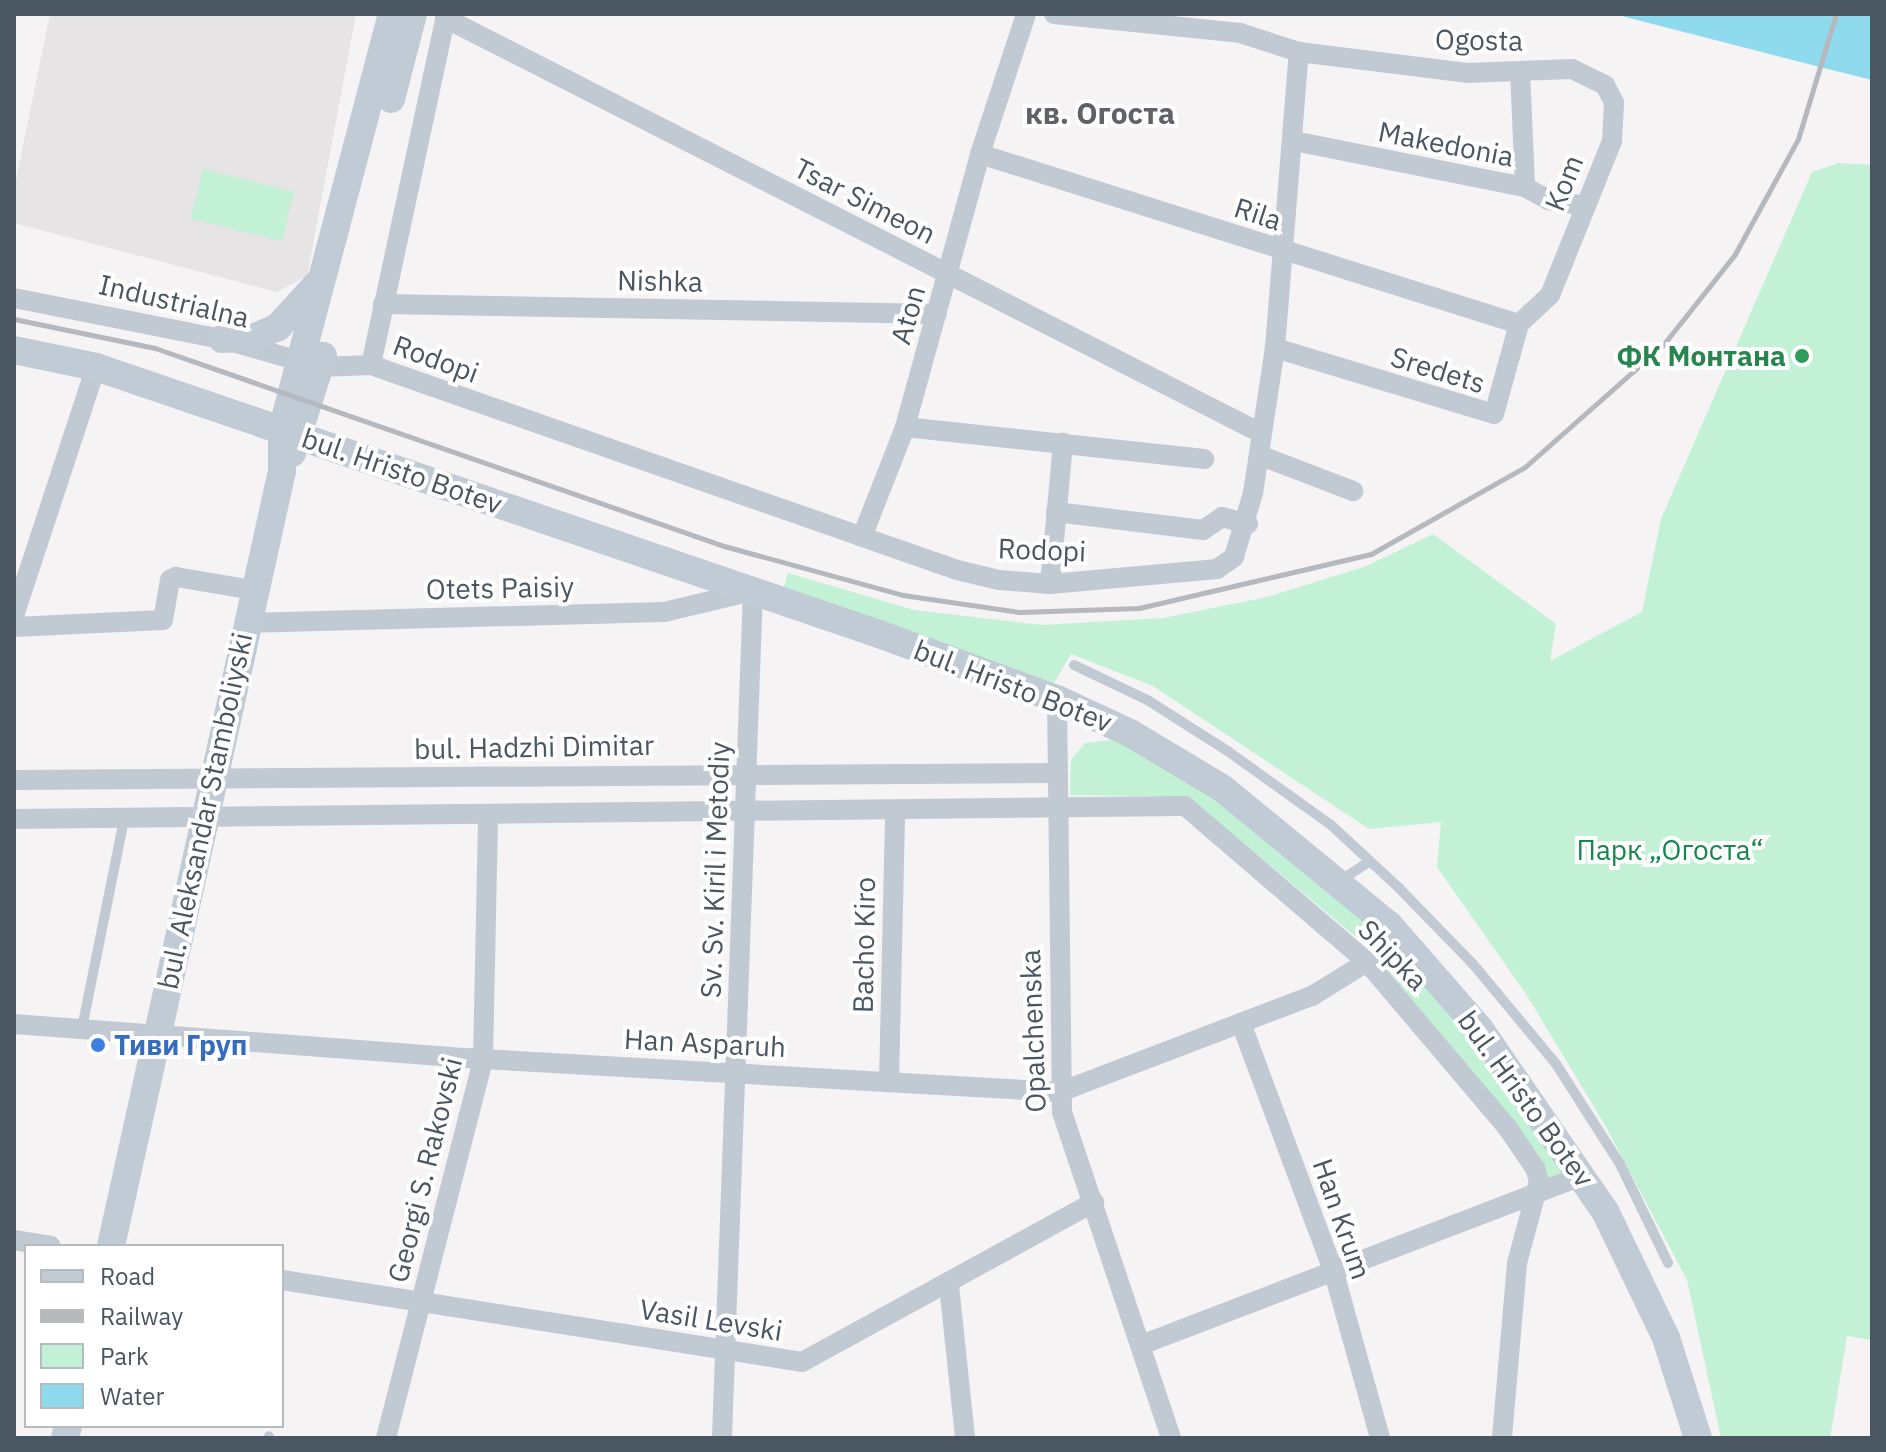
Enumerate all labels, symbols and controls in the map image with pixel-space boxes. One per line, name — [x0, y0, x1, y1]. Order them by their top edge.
street label: Ogosta — [1435, 22, 1523, 58]
district label: кв. Огоста — [1025, 95, 1175, 131]
street label: Makedonia — [1375, 114, 1517, 174]
street label: Kom — [1538, 150, 1590, 216]
street label: Tsar Simeon — [789, 151, 941, 251]
street label: Rila — [1230, 191, 1286, 237]
street label: Nishka — [617, 263, 703, 299]
street label: Industrialna — [96, 267, 252, 335]
street label: Aton — [884, 282, 932, 348]
street label: Rodopi — [389, 328, 483, 390]
place label: ФК Монтана — [1617, 339, 1786, 373]
street label: Sredets — [1387, 340, 1489, 400]
marker: ФК Монтана — [1793, 347, 1811, 365]
street label: bul. Hristo Botev — [298, 421, 506, 521]
street label: Rodopi — [997, 532, 1087, 568]
street label: Otets Paisiy — [426, 570, 574, 606]
street label: bul. Aleksandar Stamboliyski — [151, 630, 259, 992]
street label: bul. Hristo Botev — [909, 633, 1117, 739]
street label: bul. Hadzhi Dimitar — [414, 728, 654, 766]
street label: Sv. Sv. Kiril i Metodiy — [694, 741, 736, 999]
park label: Парк „Огоста“ — [1577, 833, 1763, 867]
street label: Bacho Kiro — [846, 877, 882, 1013]
street label: Shipka — [1351, 913, 1435, 997]
street label: Opalchenska — [1013, 949, 1053, 1113]
street label: bul. Hristo Botev — [1451, 1004, 1601, 1194]
street label: Han Asparuh — [623, 1022, 787, 1064]
place label: Тиви Груп — [114, 1028, 248, 1062]
marker: Тиви Груп — [89, 1036, 107, 1054]
street label: Georgi S. Rakovski — [381, 1054, 469, 1286]
street label: Han Krum — [1306, 1154, 1378, 1284]
legend — [24, 1244, 284, 1428]
text: Road — [100, 1260, 155, 1292]
street label: Vasil Levski — [637, 1292, 785, 1348]
text: Railway — [100, 1300, 183, 1332]
text: Park — [100, 1340, 149, 1372]
text: Water — [100, 1380, 164, 1412]

